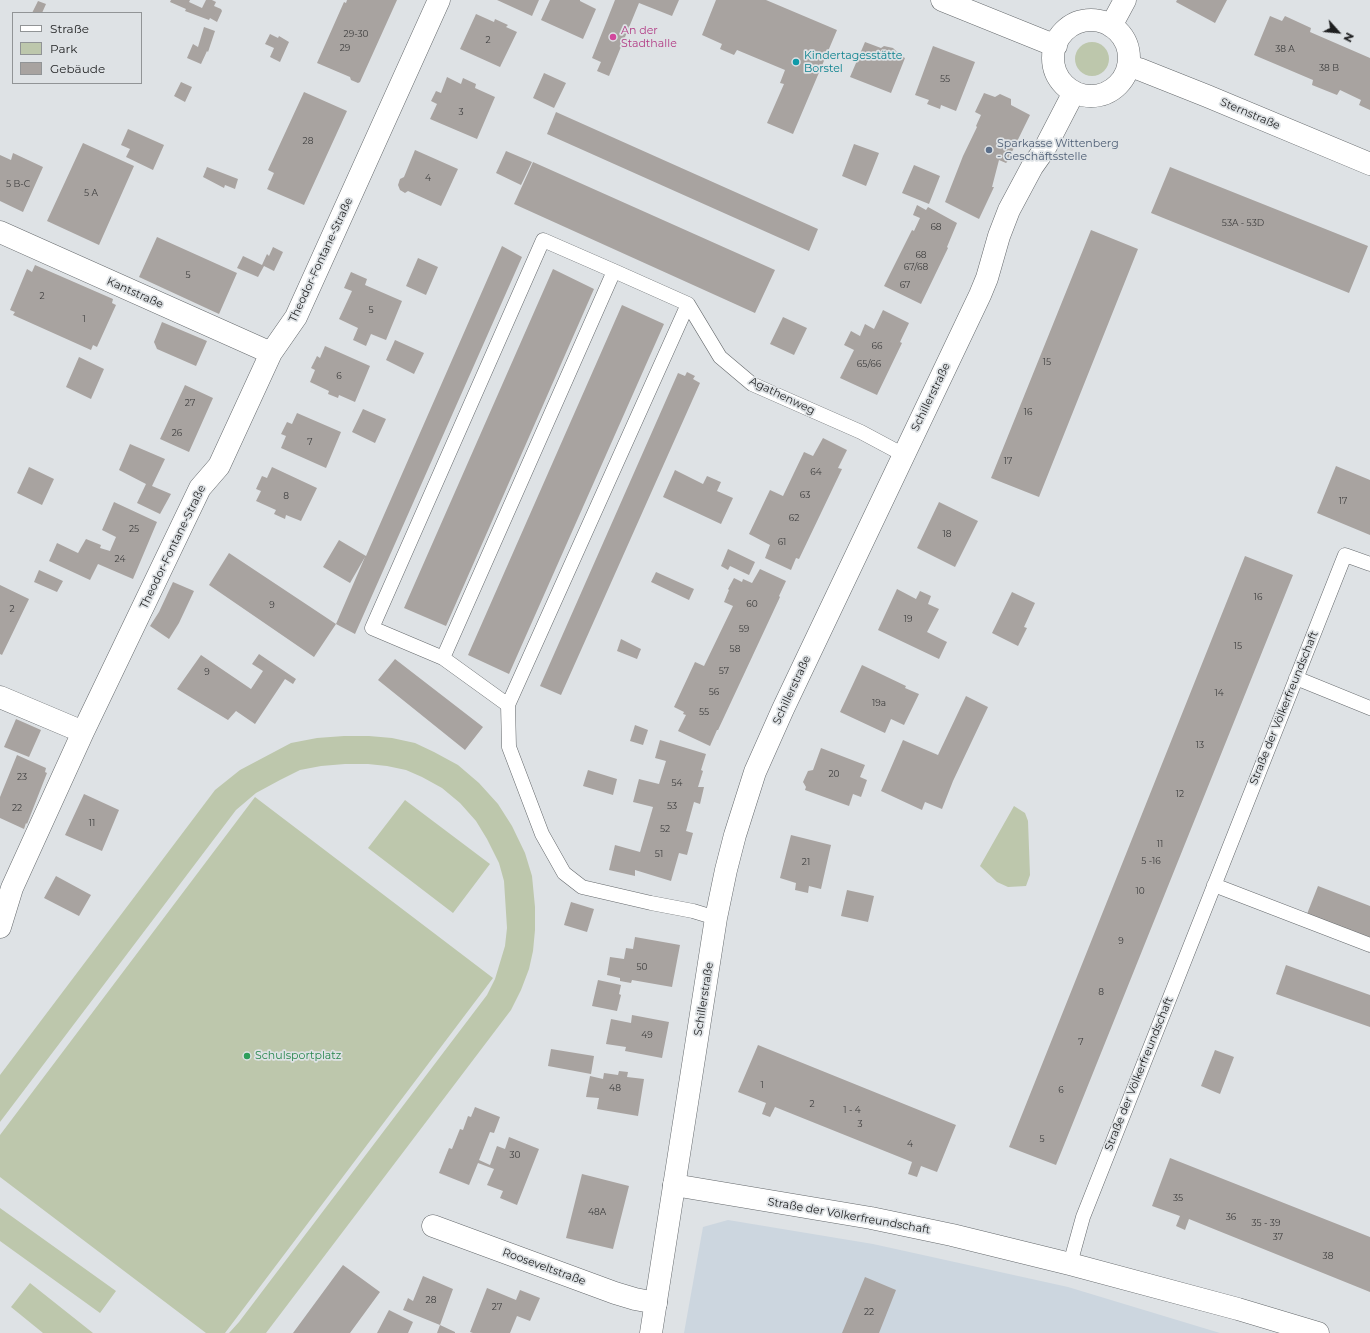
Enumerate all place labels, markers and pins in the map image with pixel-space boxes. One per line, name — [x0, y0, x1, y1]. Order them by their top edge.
place label: An der Stadthalle — [621, 24, 677, 50]
marker: An der Stadthalle — [608, 32, 618, 42]
place label: Kindertagesstätte Borstel — [804, 49, 902, 75]
marker: Kindertagesstätte Borstel — [791, 57, 801, 67]
place label: Sparkasse Wittenberg - Geschäftsstelle — [997, 137, 1119, 163]
marker: Sparkasse Wittenberg - Geschäftsstelle — [984, 145, 994, 155]
place label: Schulsportplatz — [255, 1049, 341, 1063]
marker: Schulsportplatz — [242, 1051, 252, 1061]

